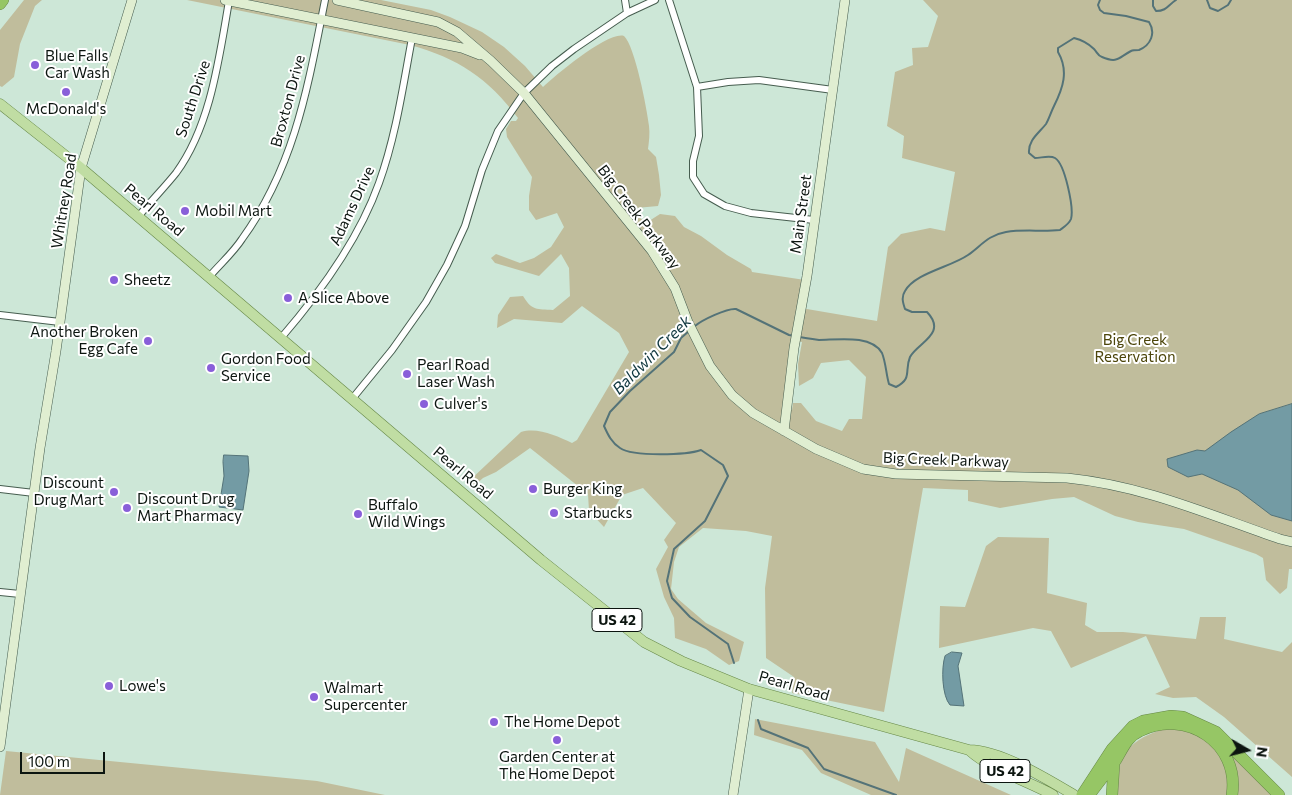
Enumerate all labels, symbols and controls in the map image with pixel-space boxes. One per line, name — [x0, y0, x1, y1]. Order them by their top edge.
place label: Blue Falls Car Wash — [45, 47, 110, 82]
street label: Broxton Drive — [267, 53, 309, 149]
street label: South Drive — [172, 58, 214, 140]
marker: Blue Falls Car Wash — [29, 59, 41, 71]
marker: McDonald's — [60, 86, 72, 98]
place label: McDonald's — [26, 100, 106, 118]
street label: Whitney Road — [48, 152, 80, 250]
street label: Big Creek Parkway — [594, 161, 684, 273]
street label: Adams Drive — [326, 163, 378, 249]
street label: Main Street — [787, 173, 815, 255]
street label: Pearl Road — [120, 180, 188, 240]
place label: Mobil Mart — [195, 202, 272, 220]
marker: Mobil Mart — [179, 205, 191, 217]
place label: Sheetz — [124, 271, 171, 289]
marker: Sheetz — [108, 274, 120, 286]
place label: A Slice Above — [298, 289, 389, 307]
marker: A Slice Above — [282, 292, 294, 304]
water label: Baldwin Creek — [609, 312, 695, 398]
place label: Another Broken Egg Cafe — [30, 323, 138, 358]
park label: Big Creek Reservation — [1094, 331, 1176, 366]
marker: Another Broken Egg Cafe — [142, 335, 154, 347]
place label: Gordon Food Service — [221, 350, 311, 385]
place label: Pearl Road Laser Wash — [417, 356, 495, 391]
marker: Gordon Food Service — [205, 362, 217, 374]
marker: Pearl Road Laser Wash — [401, 368, 413, 380]
place label: Culver's — [434, 395, 488, 413]
marker: Culver's — [418, 398, 430, 410]
street label: Pearl Road — [429, 443, 497, 503]
street label: Big Creek Parkway — [883, 449, 1009, 471]
place label: Discount Drug Mart — [33, 474, 104, 509]
place label: Burger King — [543, 480, 622, 498]
marker: Burger King — [527, 483, 539, 495]
marker: Discount Drug Mart — [108, 486, 120, 498]
place label: Discount Drug Mart Pharmacy — [137, 490, 242, 525]
place label: Buffalo Wild Wings — [368, 496, 445, 531]
marker: Discount Drug Mart Pharmacy — [121, 502, 133, 514]
place label: Starbucks — [564, 504, 632, 522]
marker: Starbucks — [548, 507, 560, 519]
marker: Buffalo Wild Wings — [352, 508, 364, 520]
road number: US 42 — [592, 608, 642, 632]
street label: Pearl Road — [757, 667, 831, 705]
place label: Lowe's — [119, 677, 166, 695]
place label: Walmart Supercenter — [324, 679, 408, 714]
marker: Lowe's — [103, 680, 115, 692]
marker: Walmart Supercenter — [308, 691, 320, 703]
place label: The Home Depot — [504, 713, 620, 731]
marker: The Home Depot — [488, 716, 500, 728]
north arrow — [1222, 725, 1272, 775]
marker: Garden Center at The Home Depot — [551, 734, 563, 746]
scale bar — [22, 742, 108, 774]
text: N — [1253, 746, 1271, 759]
place label: Garden Center at The Home Depot — [499, 748, 615, 783]
text: 100 m — [28, 752, 70, 770]
road number: US 42 — [980, 759, 1030, 782]

